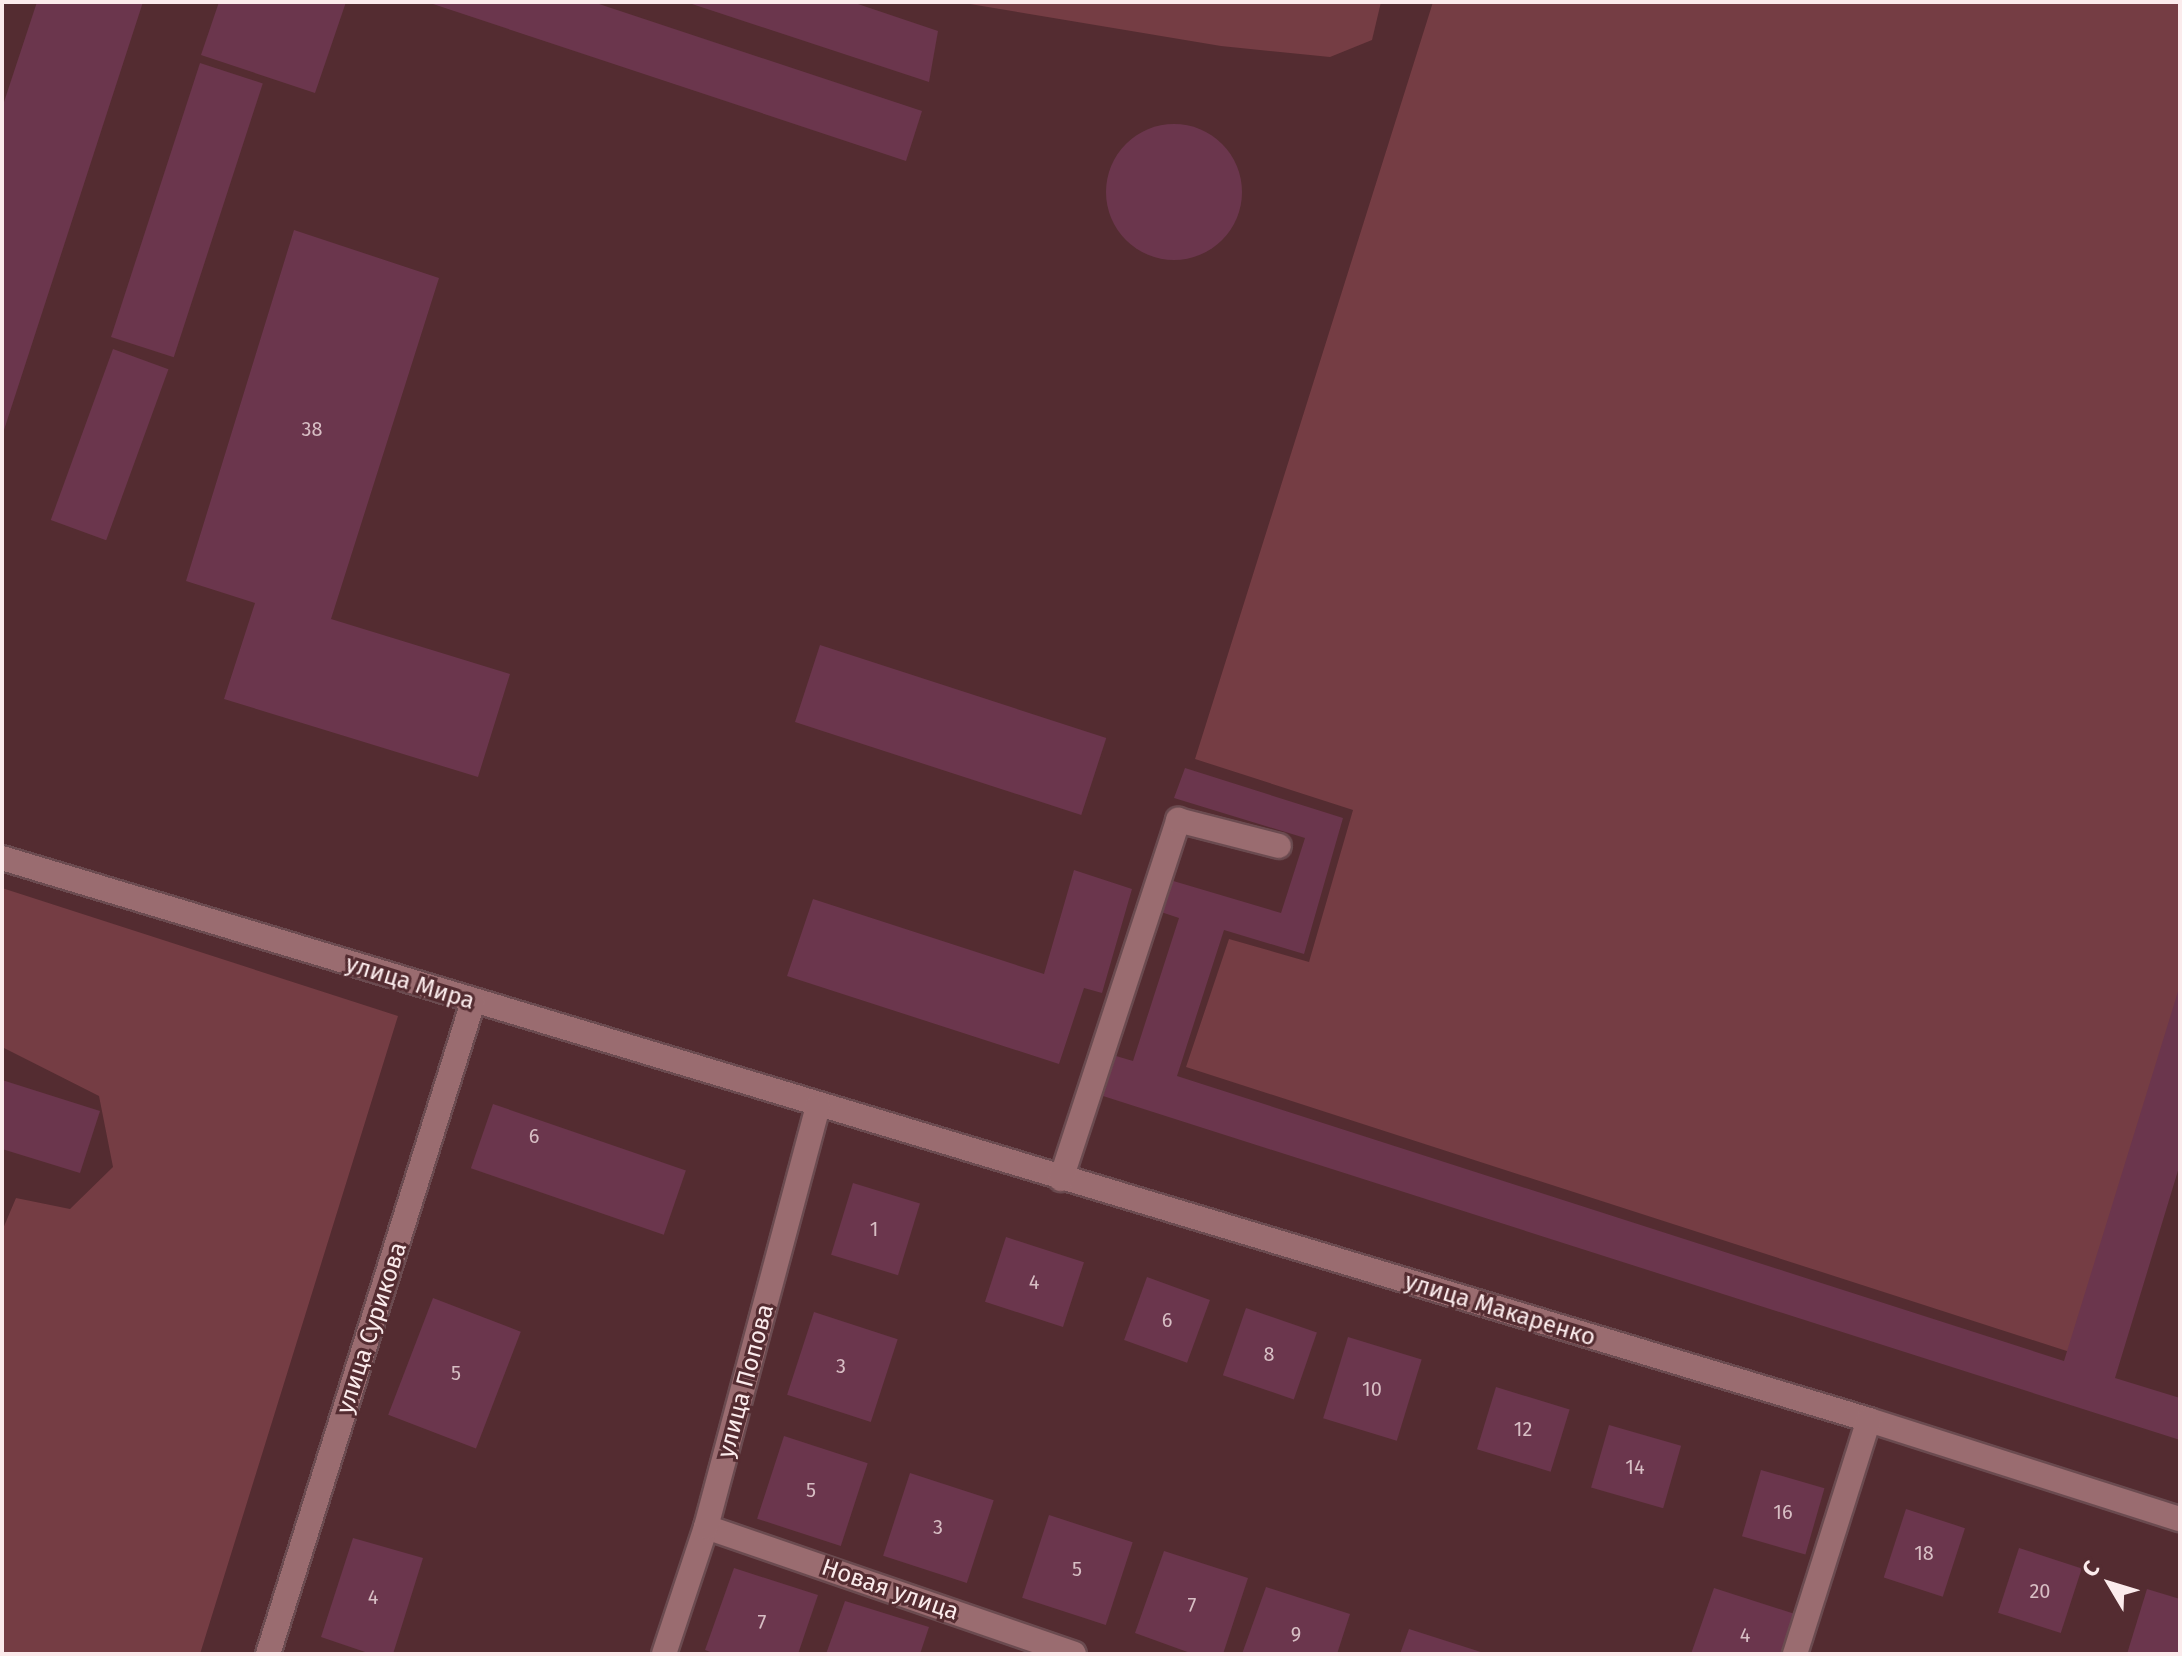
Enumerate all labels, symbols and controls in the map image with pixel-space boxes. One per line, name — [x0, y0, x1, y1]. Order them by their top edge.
house number: 38 — [302, 417, 322, 441]
street label: улица Мира — [342, 950, 478, 1016]
house number: 6 — [529, 1124, 539, 1148]
house number: 1 — [870, 1217, 878, 1241]
street label: улица Сурикова — [331, 1239, 413, 1417]
street label: улица Макаренко — [1401, 1267, 1599, 1353]
house number: 4 — [1029, 1270, 1039, 1294]
street label: улица Попова — [712, 1301, 780, 1461]
house number: 6 — [1162, 1308, 1172, 1332]
house number: 8 — [1263, 1342, 1275, 1366]
house number: 3 — [836, 1354, 846, 1378]
house number: 5 — [451, 1361, 461, 1385]
house number: 10 — [1362, 1377, 1382, 1401]
house number: 12 — [1514, 1417, 1532, 1441]
house number: 14 — [1625, 1455, 1645, 1479]
house number: 5 — [806, 1478, 816, 1502]
house number: 16 — [1773, 1500, 1793, 1524]
house number: 3 — [933, 1515, 943, 1539]
house number: 18 — [1914, 1541, 1934, 1565]
north arrow — [2070, 1544, 2150, 1624]
street label: Новая улица — [818, 1553, 962, 1627]
text: С — [2076, 1556, 2105, 1582]
house number: 5 — [1072, 1557, 1082, 1581]
house number: 20 — [2029, 1579, 2051, 1603]
house number: 4 — [368, 1585, 378, 1609]
house number: 7 — [1188, 1593, 1196, 1617]
house number: 7 — [758, 1610, 766, 1634]
house number: 9 — [1291, 1622, 1301, 1646]
house number: 4 — [1740, 1623, 1750, 1647]

